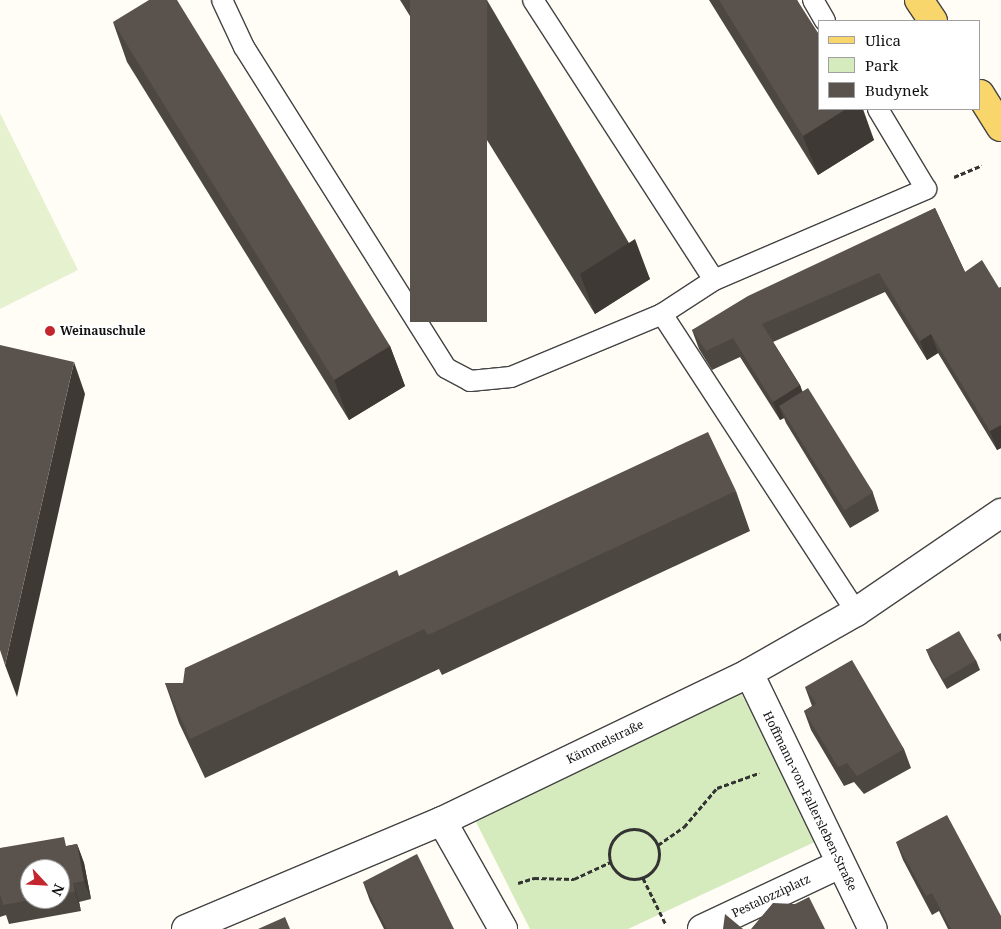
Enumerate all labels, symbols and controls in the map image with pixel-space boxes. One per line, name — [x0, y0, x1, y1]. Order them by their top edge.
legend — [818, 20, 981, 110]
text: Ulica — [865, 30, 901, 50]
text: Park — [865, 55, 898, 75]
text: Budynek — [865, 80, 929, 100]
place label: Weinauschule — [60, 324, 146, 338]
marker: Weinauschule — [44, 325, 56, 337]
street label: Hoffmann-von-Fallersleben-Straße — [760, 709, 860, 893]
street label: Kämmelstraße — [564, 717, 646, 767]
north arrow — [20, 859, 70, 909]
street label: Pestalozziplatz — [729, 872, 813, 920]
text: N — [47, 881, 69, 899]

